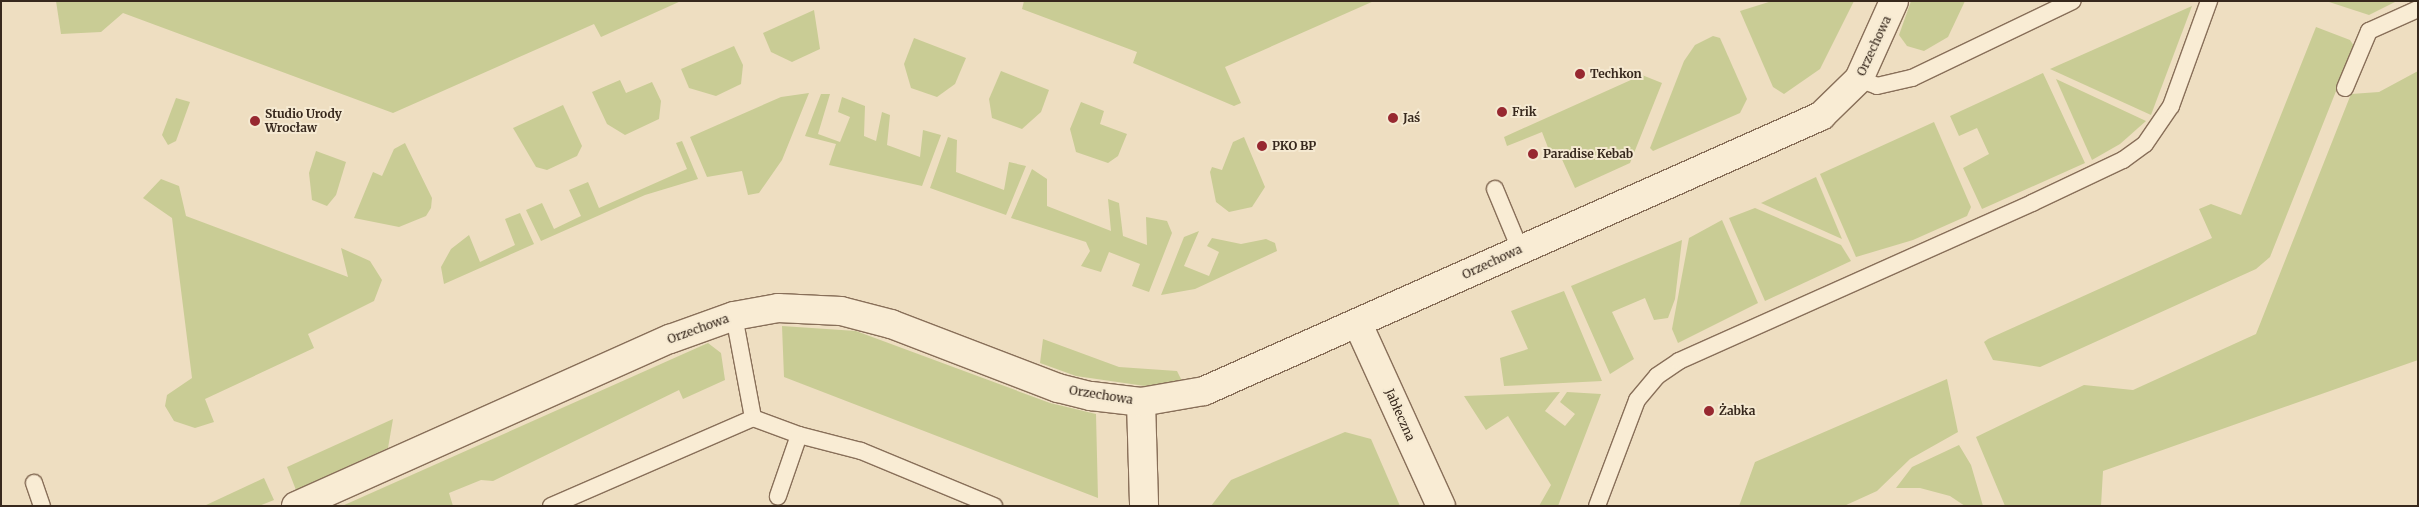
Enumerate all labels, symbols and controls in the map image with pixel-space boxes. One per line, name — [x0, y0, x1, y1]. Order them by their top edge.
street label: Orzechowa — [1854, 14, 1894, 78]
place label: Techkon — [1590, 67, 1642, 81]
marker: Techkon — [1574, 68, 1586, 80]
place label: Frik — [1512, 105, 1537, 119]
marker: Frik — [1496, 106, 1508, 118]
place label: Studio Urody Wrocław — [265, 107, 342, 135]
place label: Jaś — [1403, 111, 1420, 125]
marker: Jaś — [1387, 112, 1399, 124]
marker: Studio Urody Wrocław — [249, 115, 261, 127]
place label: PKO BP — [1272, 139, 1316, 153]
marker: PKO BP — [1256, 140, 1268, 152]
place label: Paradise Kebab — [1543, 147, 1633, 161]
marker: Paradise Kebab — [1527, 148, 1539, 160]
street label: Orzechowa — [1460, 242, 1524, 282]
street label: Orzechowa — [665, 311, 731, 347]
street label: Orzechowa — [1068, 383, 1134, 407]
street label: Jabłeczna — [1382, 387, 1418, 443]
place label: Żabka — [1719, 404, 1755, 418]
marker: Żabka — [1703, 405, 1715, 417]

